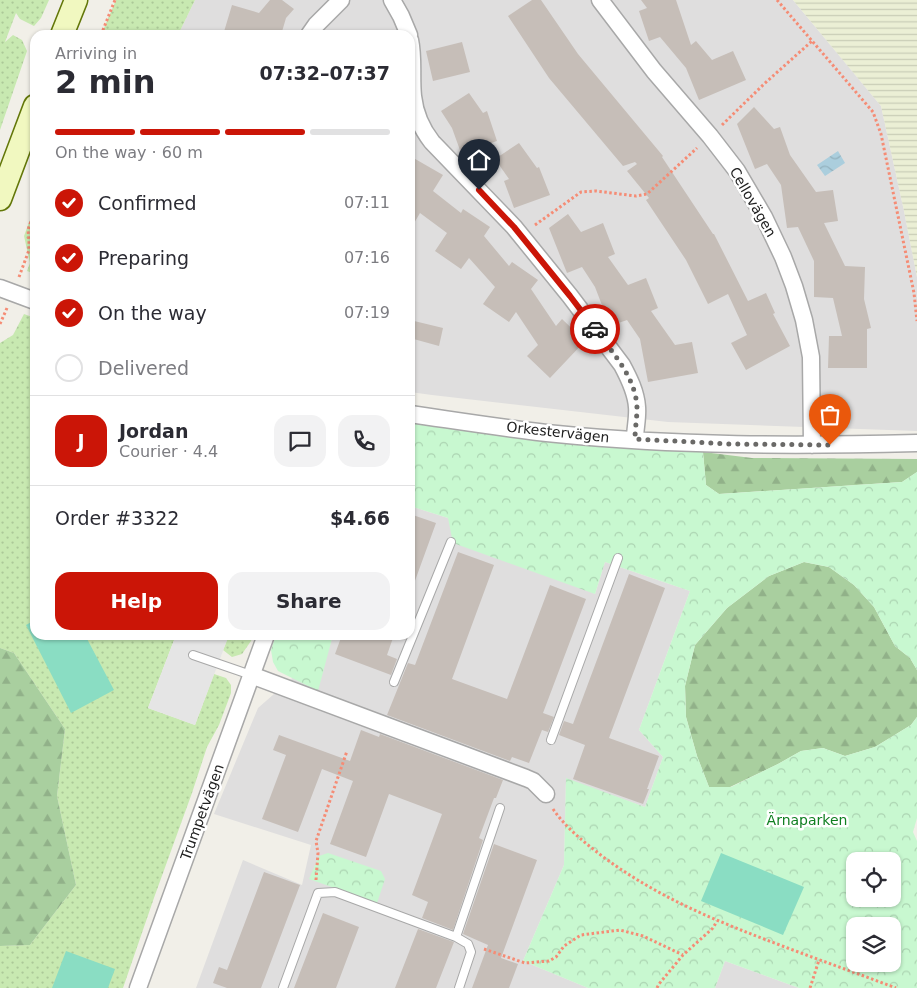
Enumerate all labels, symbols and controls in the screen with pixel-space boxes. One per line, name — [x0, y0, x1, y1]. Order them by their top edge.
text: Arriving in — [55, 44, 137, 63]
text: 07:32–07:37 — [260, 62, 390, 84]
text: 2 min — [55, 63, 156, 101]
pin — [458, 139, 500, 190]
text: On the way · 60 m — [55, 143, 203, 162]
icon: home — [465, 146, 493, 174]
street label: Cellovägen — [727, 164, 779, 240]
icon: check — [55, 189, 83, 217]
text: Confirmed — [98, 192, 197, 214]
text: 07:11 — [344, 193, 390, 212]
icon: check — [55, 244, 83, 272]
text: Preparing — [98, 247, 189, 269]
text: 07:16 — [344, 248, 390, 267]
icon: check — [55, 299, 83, 327]
text: On the way — [98, 302, 207, 324]
text: 07:19 — [344, 303, 390, 322]
courier — [570, 304, 620, 354]
icon: car — [581, 315, 609, 343]
text: Delivered — [98, 357, 189, 379]
pin — [809, 394, 851, 445]
icon: bag — [816, 401, 844, 429]
button: chat — [274, 415, 326, 467]
button: phone — [338, 415, 390, 467]
street label: Orkestervägen — [506, 419, 610, 445]
text: Jordan — [119, 420, 188, 442]
text: J — [77, 430, 85, 452]
text: Courier · 4.4 — [119, 442, 218, 461]
text: Order #3322 — [55, 507, 179, 529]
text: $4.66 — [330, 507, 390, 529]
button: Help — [55, 572, 218, 630]
button: Share — [228, 572, 390, 630]
street label: Trumpetvägen — [177, 762, 227, 863]
park label: Ärnaparken — [767, 811, 847, 828]
map controls — [846, 852, 901, 972]
button: locate — [846, 852, 901, 907]
button: layers — [846, 917, 901, 972]

